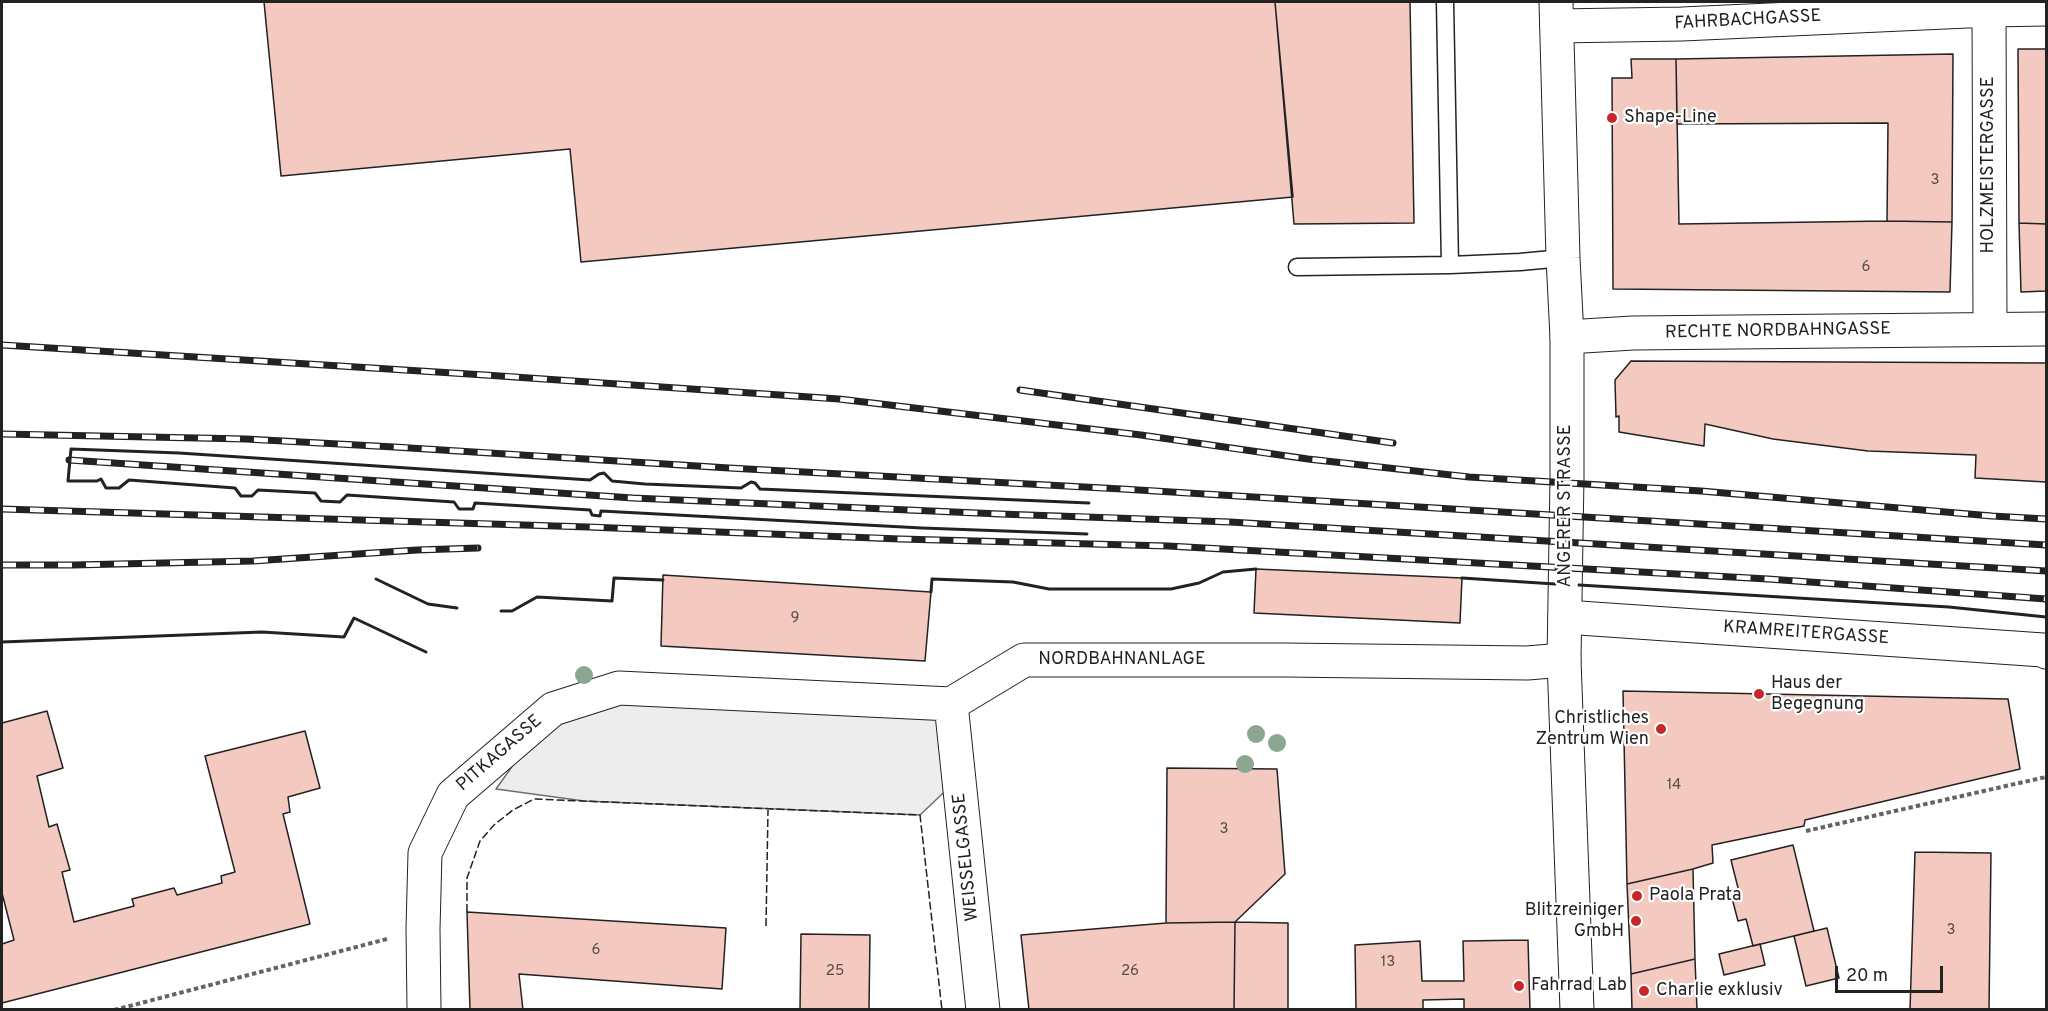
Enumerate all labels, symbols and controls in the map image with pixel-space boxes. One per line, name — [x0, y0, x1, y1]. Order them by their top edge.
street label: FAHRBACHGASSE — [1674, 6, 1822, 36]
street label: HOLZMEISTERGASSE — [1978, 76, 2000, 254]
place label: Shape-Line — [1624, 107, 1717, 129]
marker: Shape-Line — [1605, 111, 1619, 125]
house number: 3 — [1930, 172, 1940, 190]
house number: 6 — [1862, 259, 1870, 277]
street label: RECHTE NORDBAHNGASSE — [1665, 319, 1891, 345]
street label: ANGERER STRASSE — [1555, 424, 1577, 588]
house number: 9 — [791, 610, 799, 628]
street label: KRAMREITERGASSE — [1722, 617, 1890, 651]
street label: NORDBAHNANLAGE — [1038, 649, 1206, 671]
place label: Haus der Begegnung — [1771, 673, 1864, 716]
marker: Haus der Begegnung — [1752, 687, 1766, 701]
place label: Christliches Zentrum Wien — [1536, 708, 1649, 750]
street label: PITKAGASSE — [453, 711, 547, 797]
marker: Christliches Zentrum Wien — [1654, 722, 1668, 736]
house number: 14 — [1667, 777, 1681, 795]
street label: WEISSELGASSE — [950, 792, 984, 922]
house number: 3 — [1219, 821, 1229, 839]
place label: Paola Prata — [1649, 885, 1741, 907]
marker: Paola Prata — [1630, 889, 1644, 903]
place label: Blitzreiniger GmbH — [1525, 900, 1624, 942]
marker: Blitzreiniger GmbH — [1629, 914, 1643, 928]
house number: 3 — [1946, 922, 1956, 940]
house number: 6 — [592, 942, 600, 960]
house number: 13 — [1381, 954, 1395, 972]
scale bar — [1838, 954, 1946, 992]
house number: 25 — [826, 963, 844, 981]
house number: 26 — [1121, 963, 1139, 981]
text: 20 m — [1846, 965, 1888, 988]
place label: Fahrrad Lab — [1531, 975, 1627, 997]
marker: Fahrrad Lab — [1512, 979, 1526, 993]
place label: Charlie exklusiv — [1656, 980, 1783, 1002]
marker: Charlie exklusiv — [1637, 984, 1651, 998]

